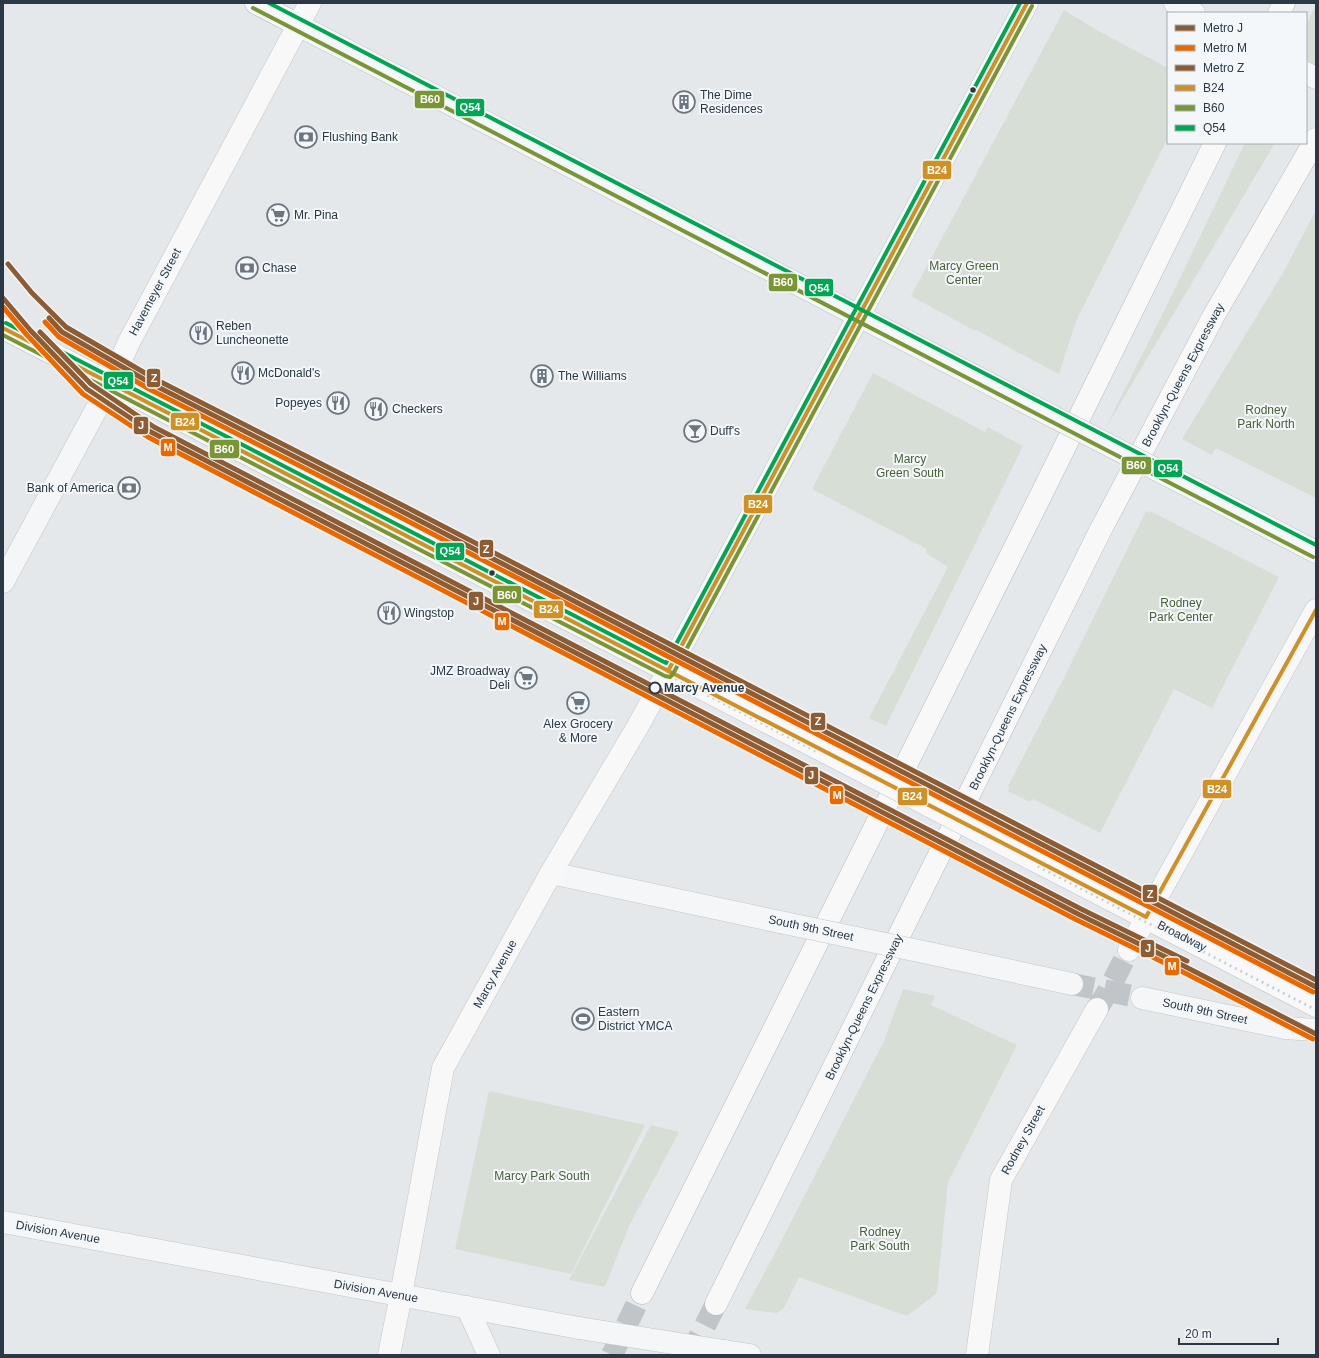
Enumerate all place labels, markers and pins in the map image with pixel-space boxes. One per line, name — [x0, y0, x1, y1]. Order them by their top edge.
unlabelled marker — [968, 85, 978, 95]
place label: The Dime Residences — [700, 88, 763, 116]
building icon: The Dime Residences — [671, 89, 697, 115]
bank icon: Flushing Bank — [293, 124, 319, 150]
place label: Flushing Bank — [322, 130, 399, 144]
supermarket icon: Mr. Pina — [265, 202, 291, 228]
place label: Mr. Pina — [294, 208, 338, 222]
bank icon: Chase — [234, 255, 260, 281]
place label: Chase — [262, 261, 297, 275]
place label: Reben Luncheonette — [216, 319, 289, 347]
restaurant icon: Reben Luncheonette — [188, 320, 214, 346]
restaurant icon: McDonald's — [230, 360, 256, 386]
building icon: The Williams — [529, 363, 555, 389]
place label: McDonald's — [258, 366, 320, 380]
place label: The Williams — [558, 369, 627, 383]
restaurant icon: Popeyes — [325, 390, 351, 416]
place label: Popeyes — [275, 396, 322, 410]
restaurant icon: Checkers — [363, 396, 389, 422]
place label: Checkers — [392, 402, 443, 416]
bar icon: Duff's — [682, 418, 708, 444]
place label: Duff's — [710, 424, 740, 438]
bank icon: Bank of America — [116, 475, 142, 501]
place label: Bank of America — [27, 481, 114, 495]
unlabelled marker — [487, 568, 497, 578]
restaurant icon: Wingstop — [376, 600, 402, 626]
place label: Wingstop — [404, 606, 454, 620]
place label: JMZ Broadway Deli — [430, 664, 510, 692]
supermarket icon: JMZ Broadway Deli — [513, 665, 539, 691]
marker: Marcy Avenue — [648, 681, 662, 695]
place label: Marcy Avenue — [664, 681, 745, 695]
supermarket icon: Alex Grocery & More — [565, 690, 591, 716]
place label: Alex Grocery & More — [543, 717, 613, 745]
place label: Eastern District YMCA — [598, 1005, 672, 1033]
sports icon: Eastern District YMCA — [570, 1006, 596, 1032]

